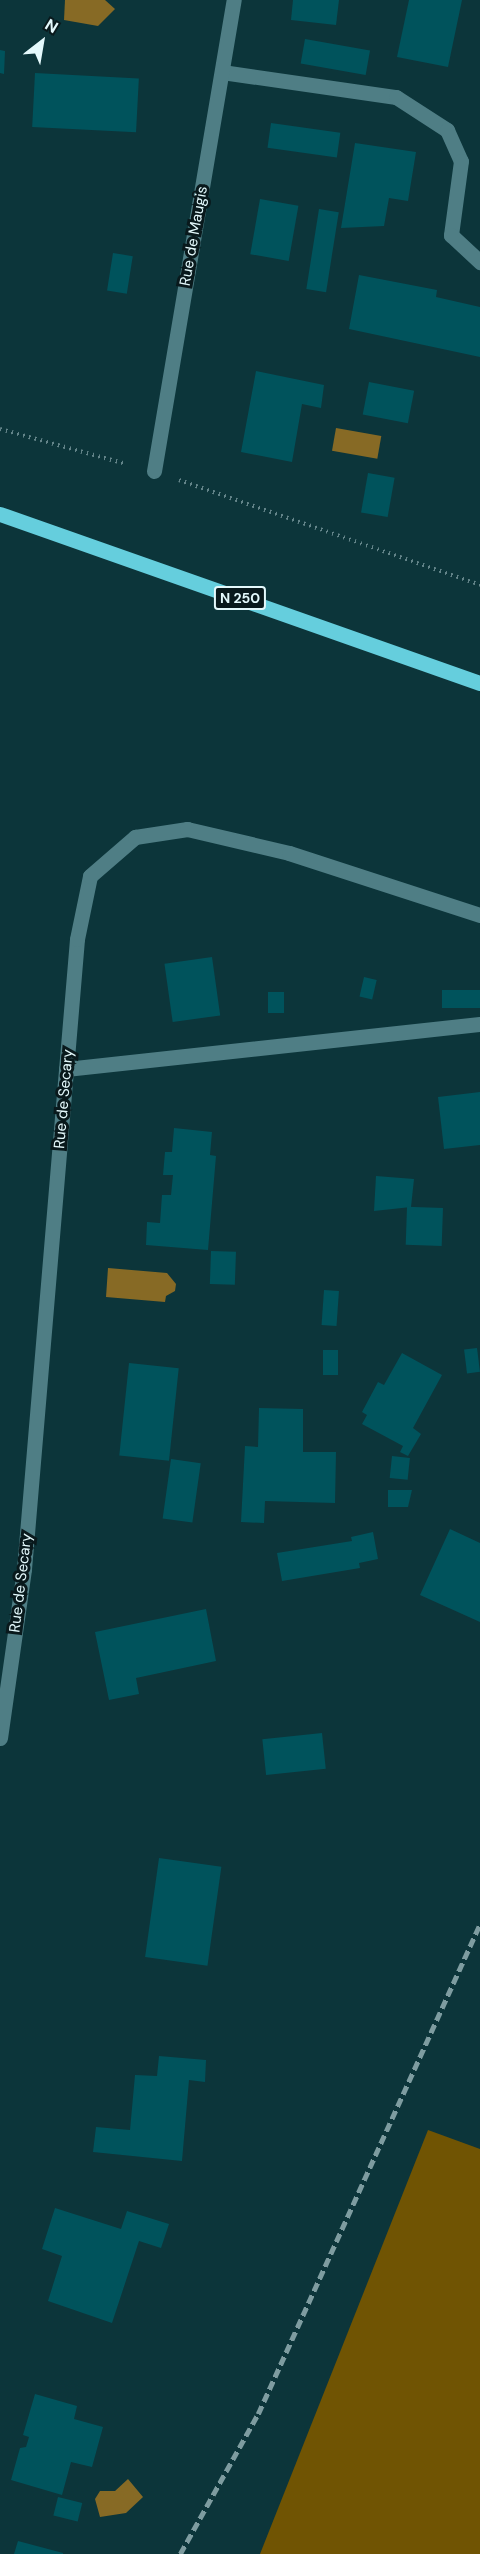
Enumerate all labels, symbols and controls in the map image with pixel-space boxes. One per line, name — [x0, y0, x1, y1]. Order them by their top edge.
north arrow — [12, 12, 72, 72]
text: N — [41, 14, 62, 38]
street label: Rue de Maugis — [176, 185, 212, 287]
road number: N 250 — [213, 587, 267, 609]
street label: Rue de Secary — [51, 1049, 77, 1149]
street label: Rue de Secary — [6, 1532, 36, 1634]

